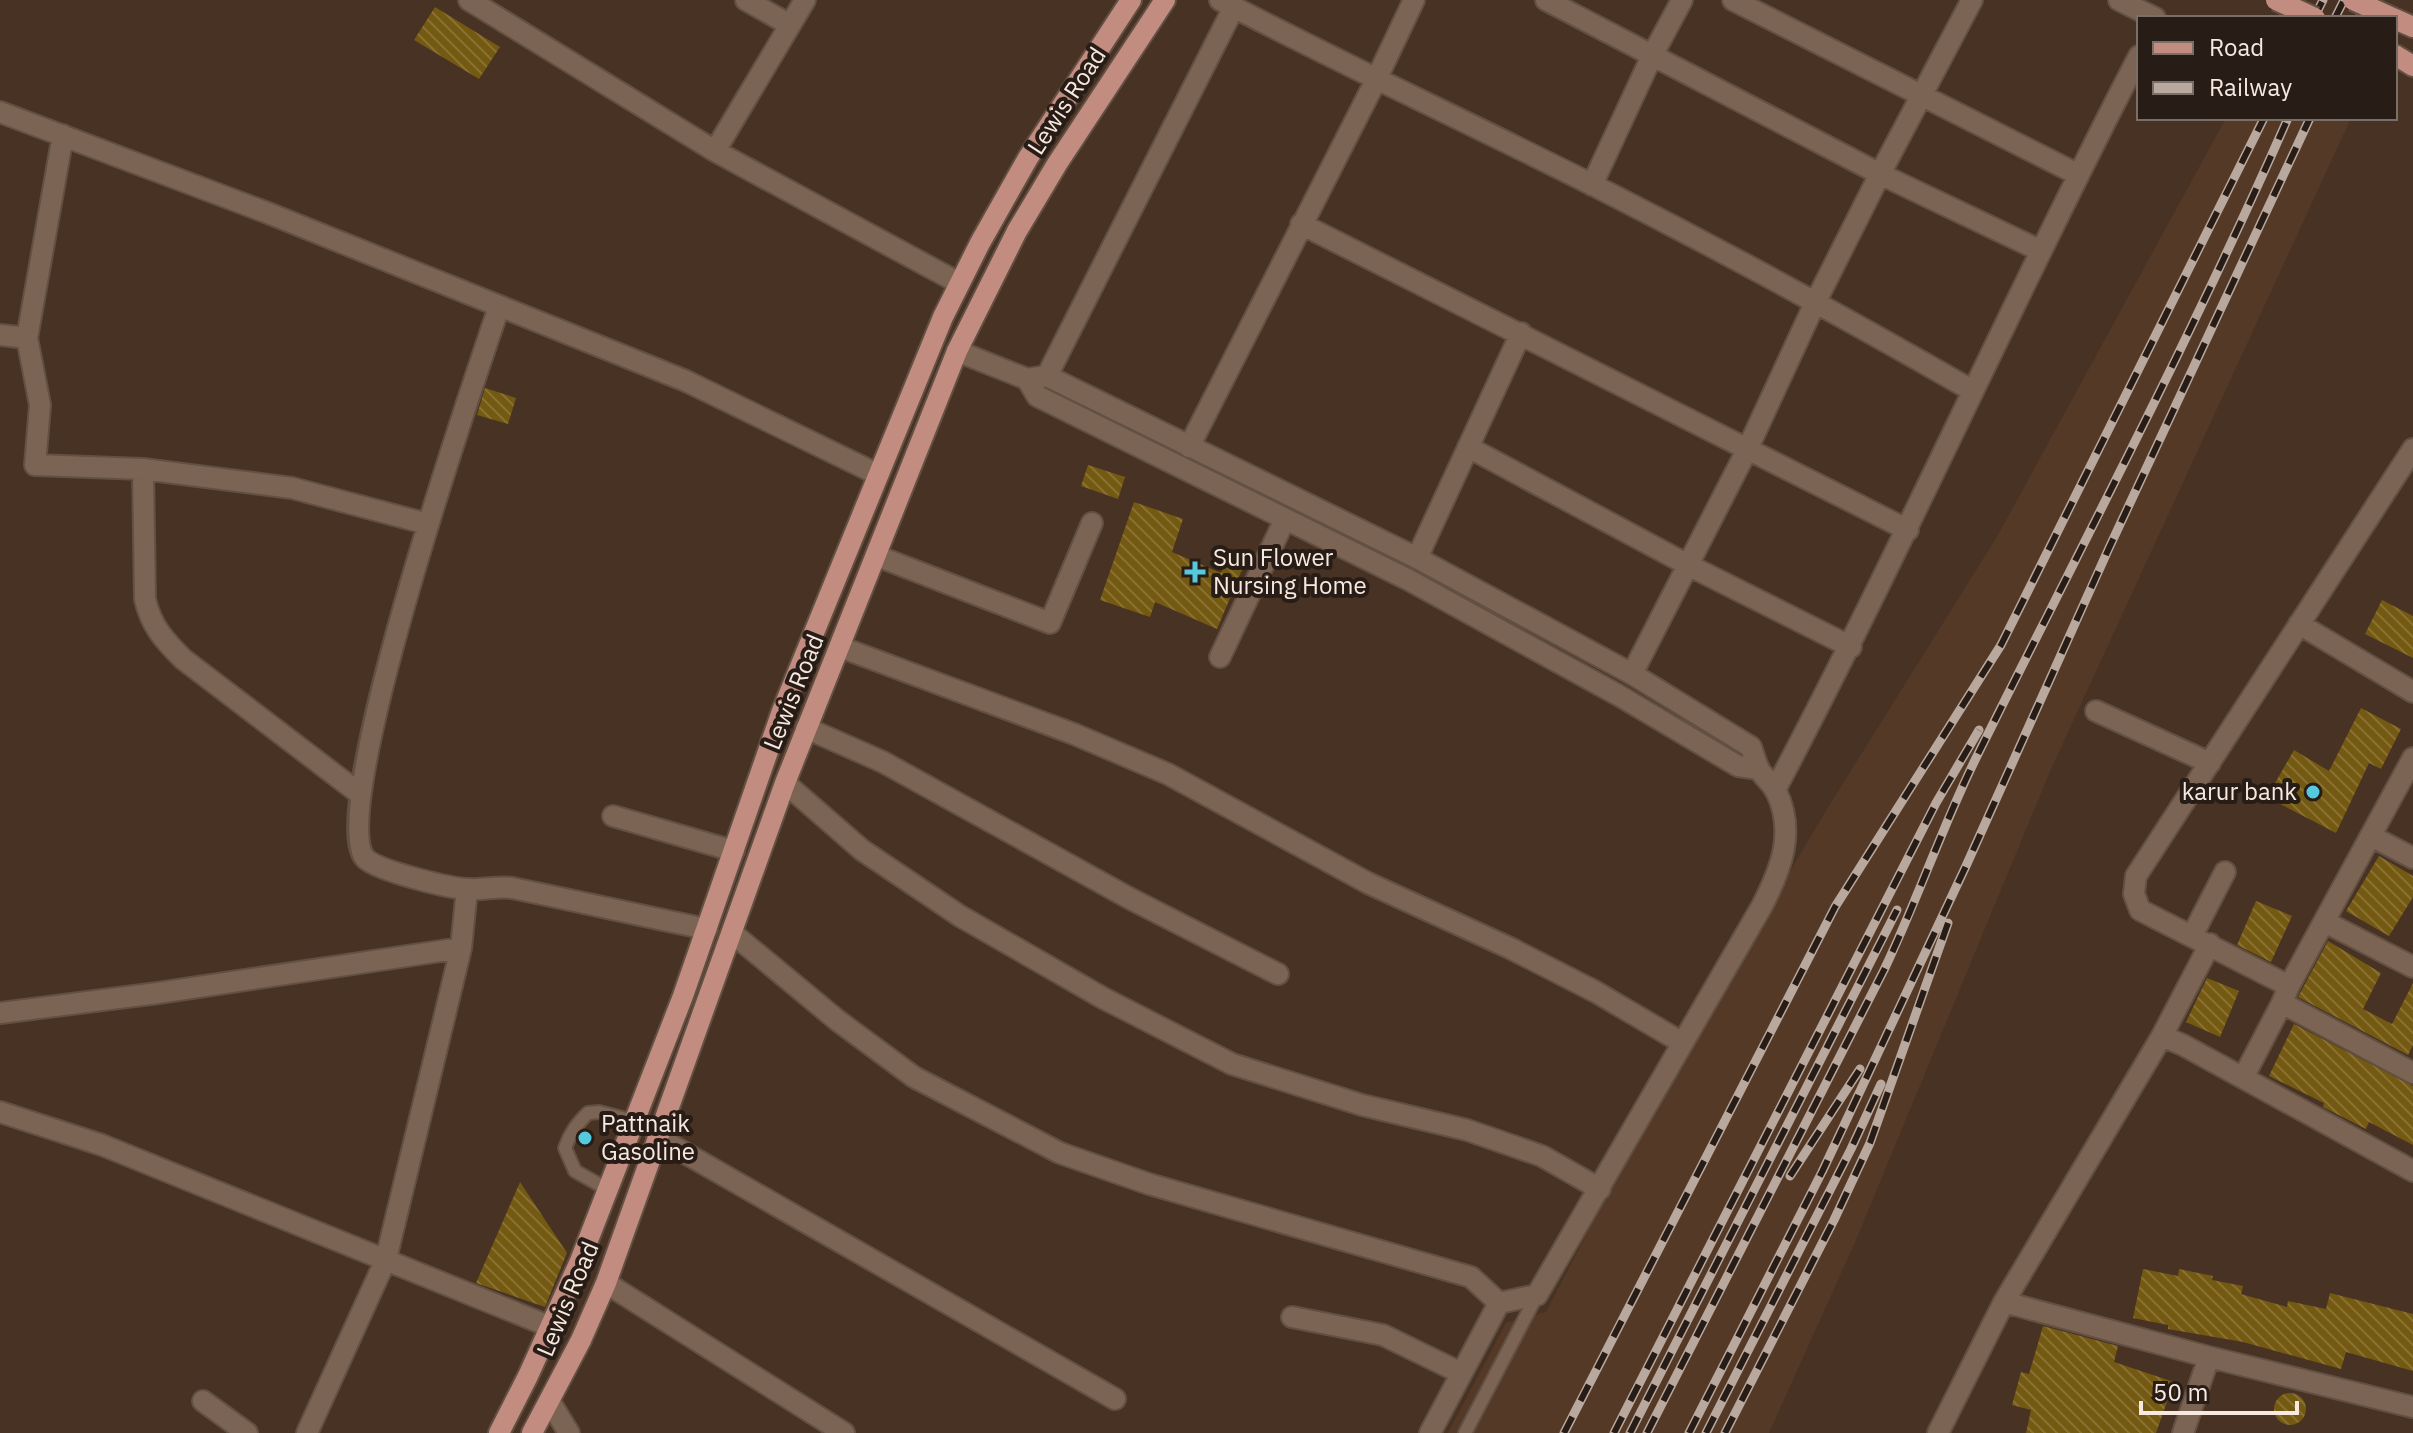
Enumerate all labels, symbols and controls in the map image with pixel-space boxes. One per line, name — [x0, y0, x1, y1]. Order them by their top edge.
legend — [2137, 16, 2397, 120]
text: Road — [2209, 31, 2264, 63]
street label: Lewis Road — [1020, 41, 1113, 160]
text: Railway — [2209, 71, 2292, 103]
place label: Sun Flower Nursing Home — [1213, 541, 1367, 601]
marker: Sun Flower Nursing Home — [1184, 561, 1206, 583]
street label: Lewis Road — [755, 629, 831, 754]
place label: karur bank — [2182, 775, 2297, 807]
marker: karur bank — [2304, 783, 2322, 801]
place label: Pattnaik Gasoline — [601, 1107, 695, 1167]
marker: Pattnaik Gasoline — [576, 1129, 594, 1147]
street label: Lewis Road — [529, 1236, 606, 1361]
scale bar — [2141, 1365, 2297, 1415]
text: 50 m — [2153, 1376, 2208, 1408]

